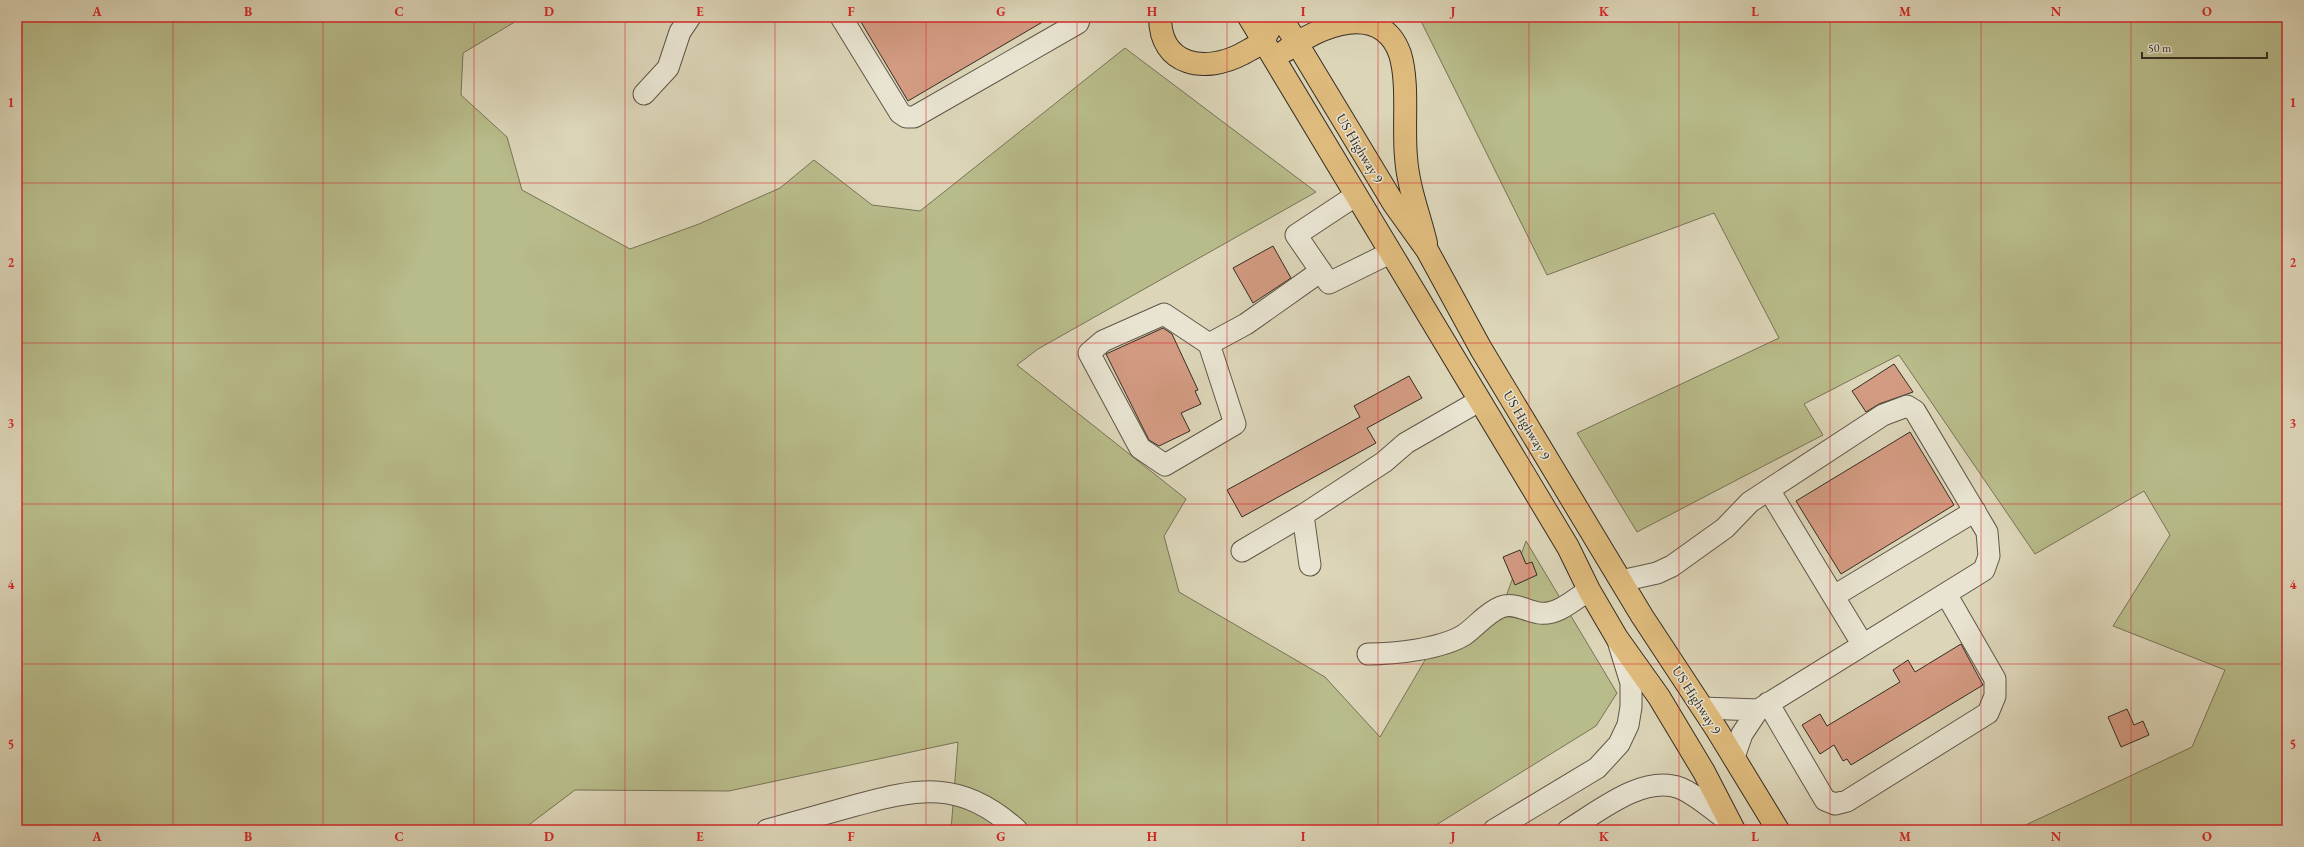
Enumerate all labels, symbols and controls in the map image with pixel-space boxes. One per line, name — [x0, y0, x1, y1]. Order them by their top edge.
text: A — [91, 3, 102, 20]
text: B — [244, 3, 252, 20]
text: C — [394, 3, 404, 20]
text: D — [544, 3, 554, 20]
text: E — [696, 3, 704, 20]
text: F — [847, 3, 855, 20]
text: G — [996, 3, 1006, 20]
text: H — [1147, 3, 1158, 20]
text: I — [1301, 3, 1306, 20]
text: J — [1449, 3, 1456, 20]
text: K — [1599, 3, 1610, 20]
text: L — [1751, 3, 1759, 20]
text: M — [1899, 3, 1911, 20]
text: N — [2051, 3, 2062, 20]
text: O — [2202, 3, 2212, 20]
scale bar — [2142, 34, 2267, 60]
text: 50 m — [2148, 40, 2172, 56]
text: 1 — [8, 94, 15, 111]
text: 1 — [2290, 94, 2297, 111]
street label: US Highway 9 — [1332, 110, 1388, 186]
text: 2 — [8, 254, 15, 271]
text: 2 — [2290, 254, 2297, 271]
street label: US Highway 9 — [1499, 387, 1555, 463]
text: 3 — [8, 415, 15, 432]
text: 3 — [2290, 415, 2297, 432]
text: 4 — [8, 576, 15, 593]
text: 4 — [2290, 576, 2297, 593]
street label: US Highway 9 — [1668, 662, 1726, 738]
text: 5 — [8, 736, 14, 753]
text: 5 — [2290, 736, 2296, 753]
text: A — [91, 828, 102, 845]
text: B — [244, 828, 252, 845]
text: C — [394, 828, 404, 845]
text: D — [544, 828, 554, 845]
text: E — [696, 828, 704, 845]
text: F — [847, 828, 855, 845]
text: G — [996, 828, 1006, 845]
text: H — [1147, 828, 1158, 845]
text: I — [1301, 828, 1306, 845]
text: J — [1449, 828, 1456, 845]
text: K — [1599, 828, 1610, 845]
text: L — [1751, 828, 1759, 845]
text: M — [1899, 828, 1911, 845]
text: N — [2051, 828, 2062, 845]
text: O — [2202, 828, 2212, 845]

